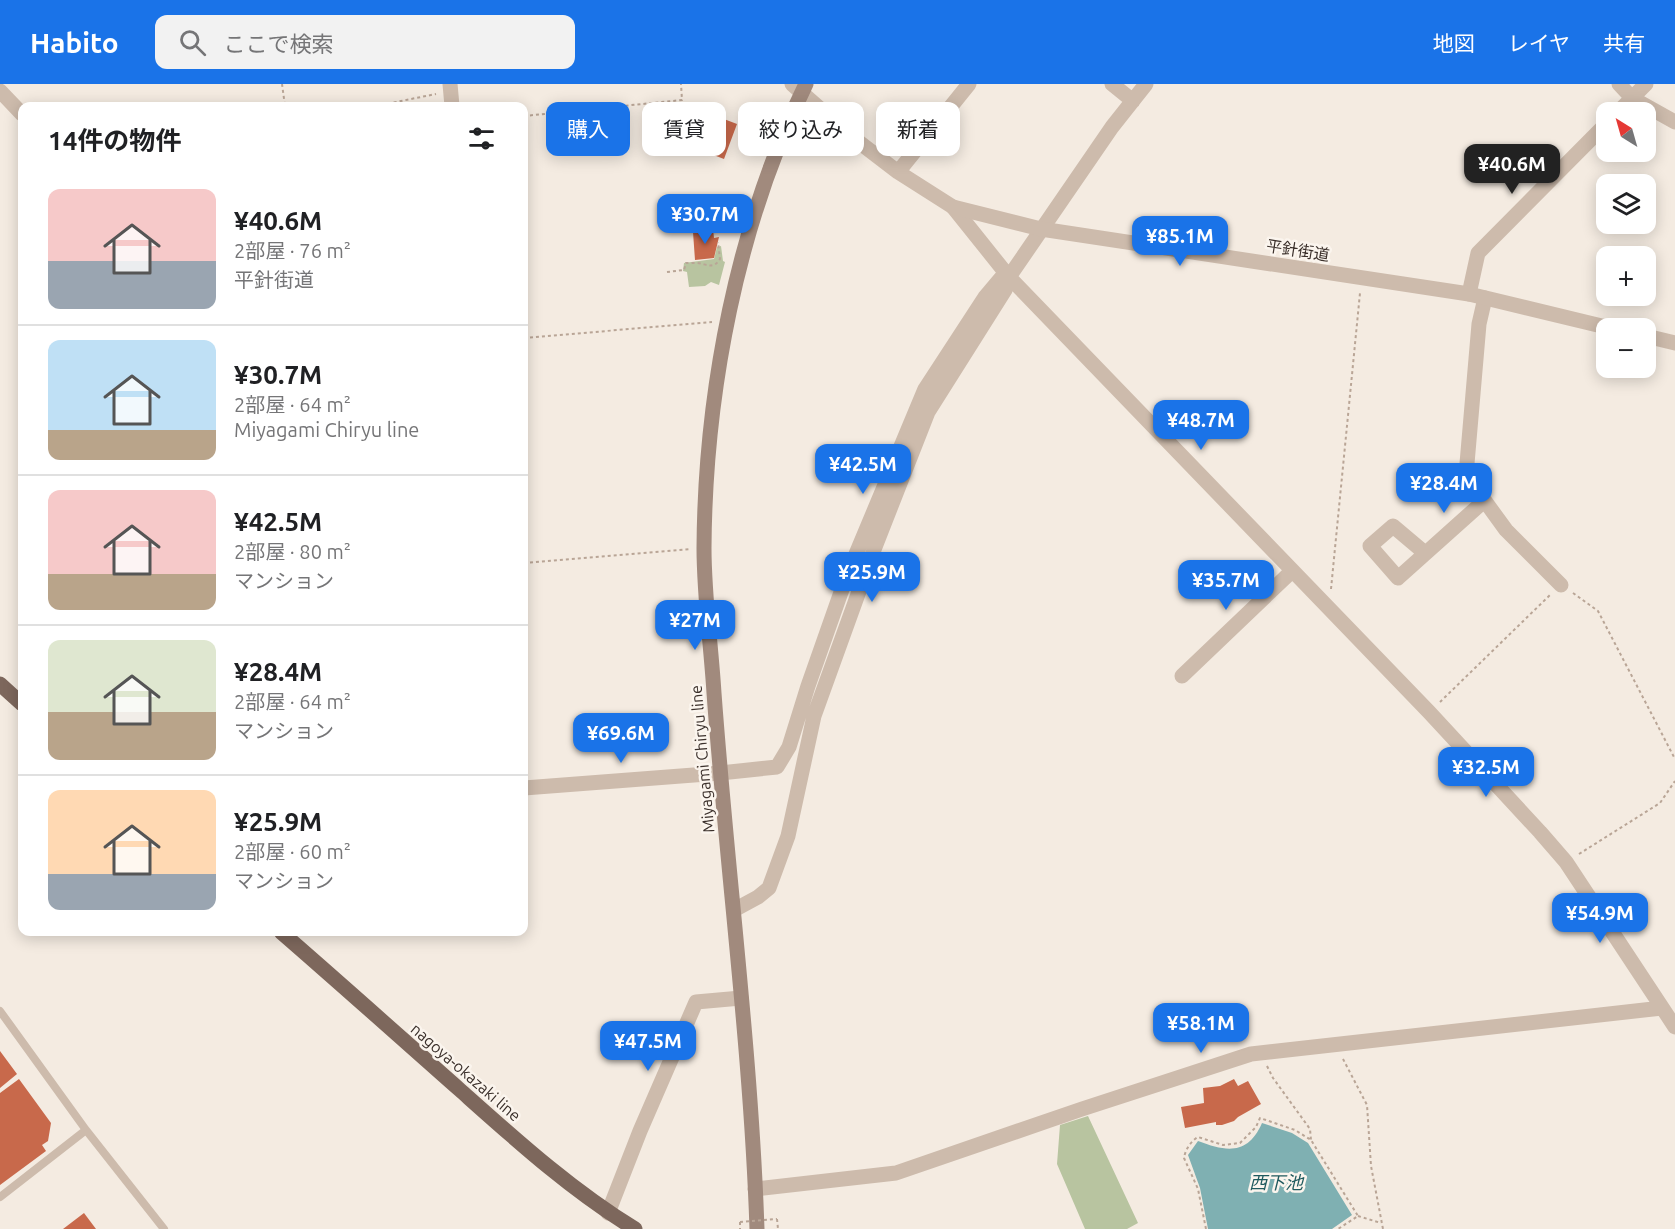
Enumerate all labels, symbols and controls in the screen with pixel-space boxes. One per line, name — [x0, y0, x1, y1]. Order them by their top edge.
search box — [155, 15, 575, 69]
icon: search — [176, 26, 209, 59]
text: Habito — [30, 27, 119, 58]
text: ここで検索 — [224, 31, 334, 56]
text: 地図 — [1433, 31, 1475, 55]
text: レイヤ — [1508, 31, 1570, 55]
text: 共有 — [1603, 31, 1645, 55]
chip: 購入 — [546, 102, 630, 156]
chip: 賃貸 — [642, 102, 726, 156]
chip: 絞り込み — [738, 102, 864, 156]
chip: 新着 — [876, 102, 960, 156]
north arrow — [1596, 102, 1656, 162]
map controls — [1596, 102, 1656, 378]
icon: filters — [465, 122, 498, 155]
text: 14件の物件 — [48, 126, 181, 155]
pin: ¥40.6M — [1463, 144, 1561, 195]
text: ¥40.6M — [1478, 152, 1546, 175]
button: layers — [1596, 174, 1656, 234]
pin: ¥30.7M — [656, 194, 754, 245]
text: ¥30.7M — [671, 202, 739, 225]
text: ¥40.6M — [234, 206, 322, 235]
icon: home — [96, 213, 168, 285]
pin: ¥85.1M — [1131, 216, 1229, 267]
text: ¥85.1M — [1146, 224, 1214, 247]
street label: 平針街道 — [1265, 236, 1331, 264]
text: 2部屋 · 76 m² — [234, 239, 351, 262]
button: + — [1596, 246, 1656, 306]
text: 平針街道 — [234, 268, 314, 291]
button: − — [1596, 318, 1656, 378]
text: ¥30.7M — [234, 360, 322, 389]
icon: home — [96, 364, 168, 436]
text: 2部屋 · 64 m² — [234, 393, 351, 416]
pin: ¥48.7M — [1152, 400, 1250, 451]
text: ¥48.7M — [1167, 408, 1235, 431]
text: Miyagami Chiryu line — [234, 418, 419, 441]
pin: ¥42.5M — [814, 444, 912, 495]
text: ¥42.5M — [829, 452, 897, 475]
pin: ¥28.4M — [1395, 463, 1493, 514]
text: ¥28.4M — [1410, 471, 1478, 494]
text: ¥42.5M — [234, 507, 322, 536]
icon: home — [96, 514, 168, 586]
text: 2部屋 · 80 m² — [234, 540, 351, 563]
pin: ¥25.9M — [823, 552, 921, 603]
text: ¥25.9M — [838, 560, 906, 583]
pin: ¥35.7M — [1177, 560, 1275, 611]
text: ¥35.7M — [1192, 568, 1260, 591]
text: マンション — [234, 569, 334, 592]
pin: ¥27M — [659, 600, 731, 651]
text: ¥27M — [669, 608, 721, 631]
text: ¥28.4M — [234, 657, 322, 686]
icon: home — [96, 664, 168, 736]
street label: Miyagami Chiryu line — [687, 684, 717, 834]
text: 2部屋 · 64 m² — [234, 690, 351, 713]
pin: ¥69.6M — [572, 713, 670, 764]
text: マンション — [234, 719, 334, 742]
text: ¥69.6M — [587, 721, 655, 744]
pin: ¥32.5M — [1437, 747, 1535, 798]
text: ¥32.5M — [1452, 755, 1520, 778]
text: ¥25.9M — [234, 807, 322, 836]
icon: home — [96, 814, 168, 886]
text: 2部屋 · 60 m² — [234, 840, 351, 863]
text: マンション — [234, 869, 334, 892]
pin: ¥54.9M — [1551, 893, 1649, 944]
text: ¥54.9M — [1566, 901, 1634, 924]
pin: ¥58.1M — [1152, 1003, 1250, 1054]
text: ¥58.1M — [1167, 1011, 1235, 1034]
street label: nagoya-okazaki line — [408, 1019, 524, 1125]
pin: ¥47.5M — [599, 1021, 697, 1072]
text: ¥47.5M — [614, 1029, 682, 1052]
water label: 西下池 — [1249, 1172, 1305, 1192]

